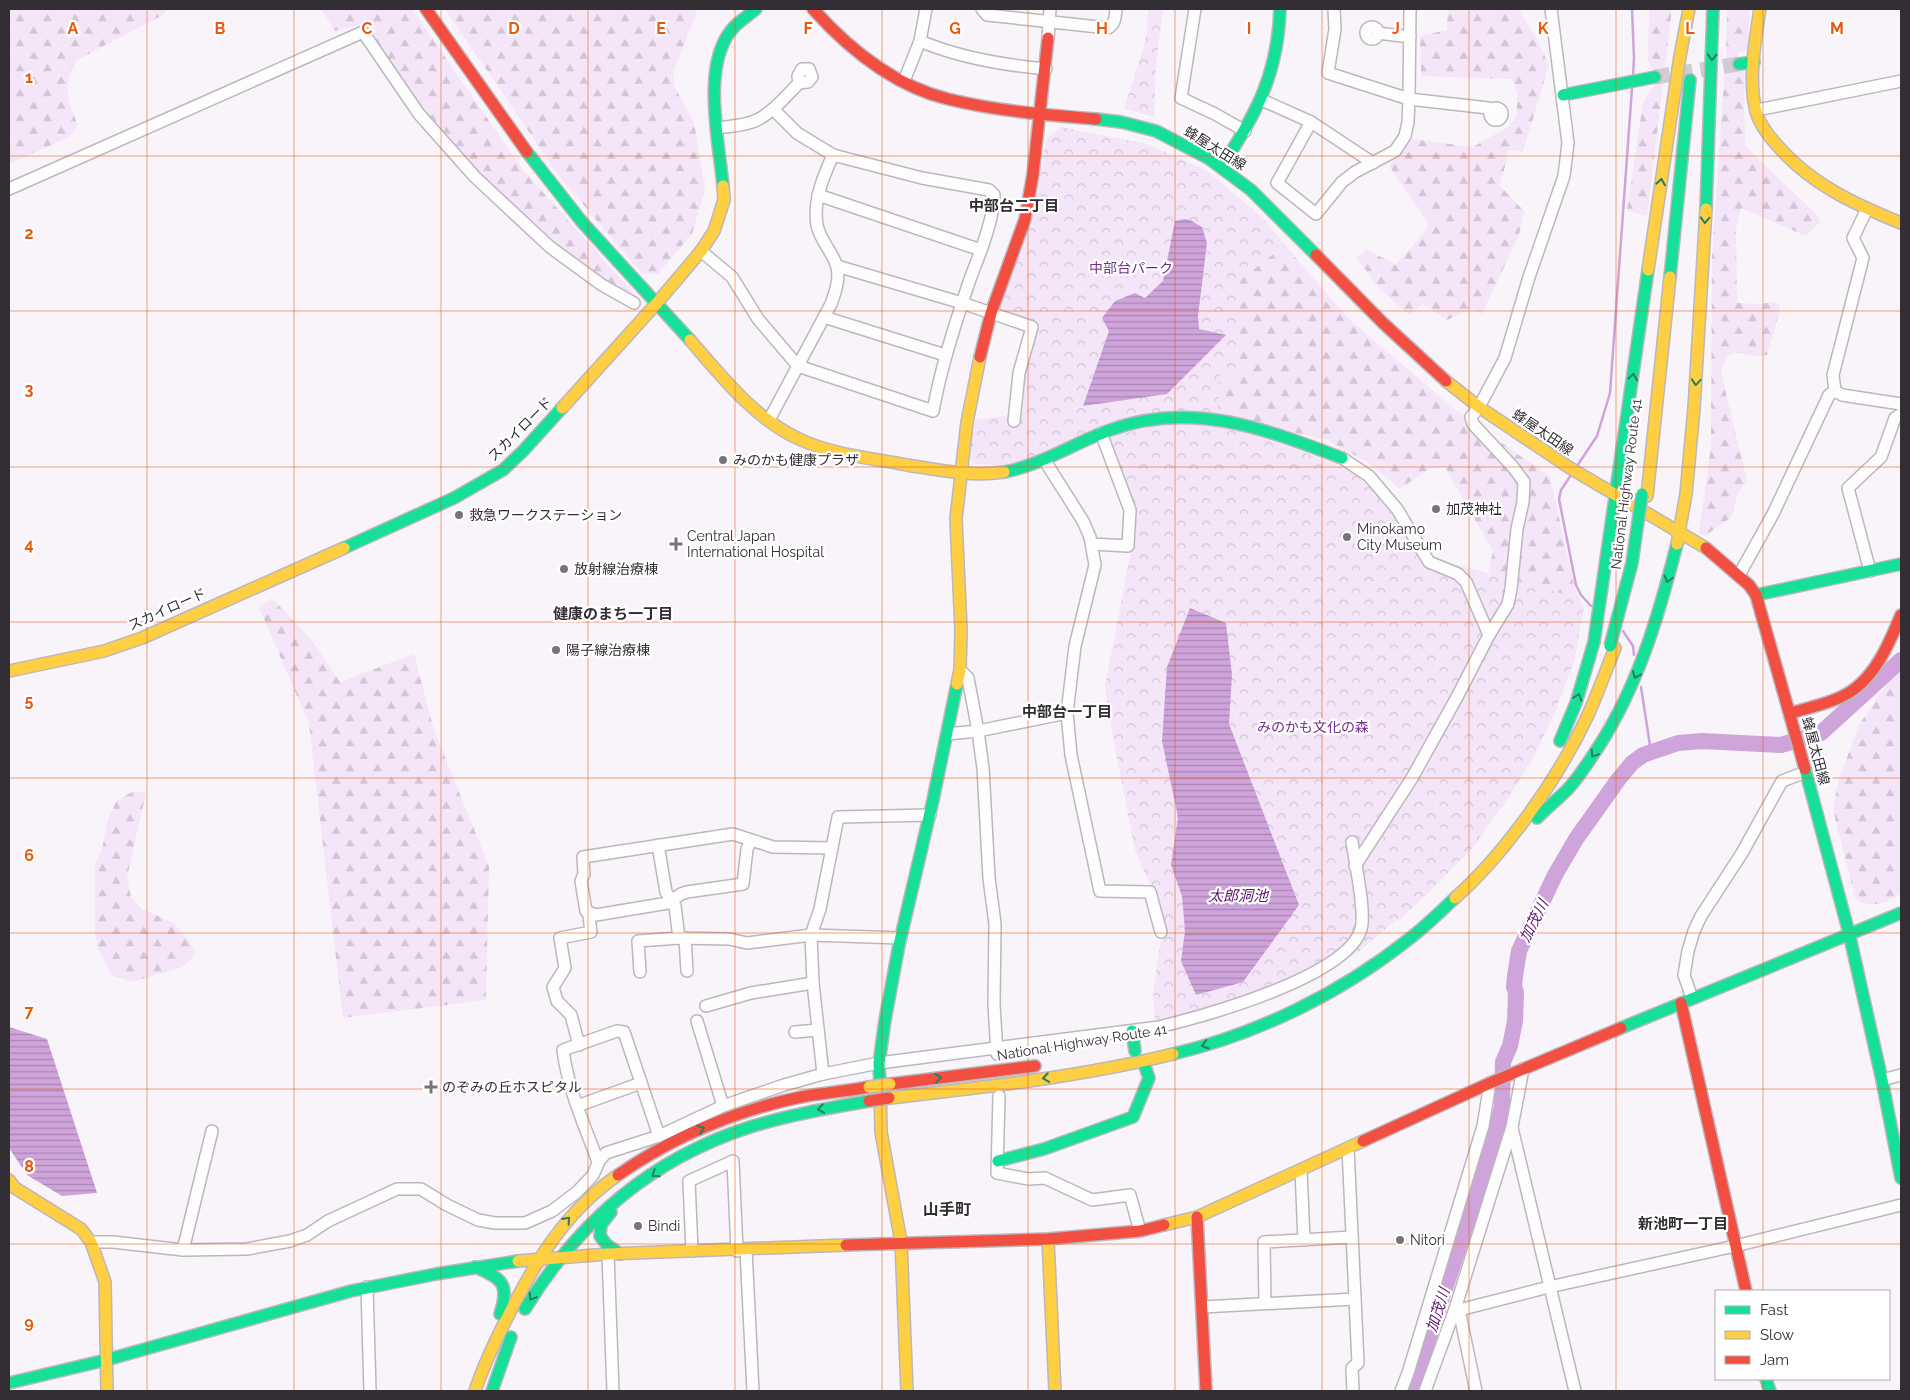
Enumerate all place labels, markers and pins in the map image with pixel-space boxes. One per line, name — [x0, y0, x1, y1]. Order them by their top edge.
place label: みのかも健康プラザ — [733, 452, 859, 468]
marker: みのかも健康プラザ — [717, 454, 729, 466]
place label: 加茂神社 — [1446, 501, 1502, 517]
marker: 加茂神社 — [1430, 503, 1442, 515]
place label: 救急ワークステーション — [469, 507, 622, 523]
marker: 救急ワークステーション — [453, 509, 465, 521]
place label: Minokamo City Museum — [1357, 521, 1442, 553]
place label: Central Japan International Hospital — [687, 528, 824, 560]
marker: Minokamo City Museum — [1341, 531, 1353, 543]
marker: Central Japan International Hospital — [669, 537, 683, 551]
place label: 放射線治療棟 — [574, 561, 658, 577]
marker: 放射線治療棟 — [558, 563, 570, 575]
place label: 陽子線治療棟 — [566, 642, 650, 658]
marker: 陽子線治療棟 — [550, 644, 562, 656]
place label: のぞみの丘ホスピタル — [442, 1079, 582, 1095]
marker: のぞみの丘ホスピタル — [424, 1080, 438, 1094]
place label: Bindi — [648, 1218, 680, 1234]
marker: Bindi — [632, 1220, 644, 1232]
place label: Nitori — [1410, 1232, 1445, 1248]
marker: Nitori — [1394, 1234, 1406, 1246]

